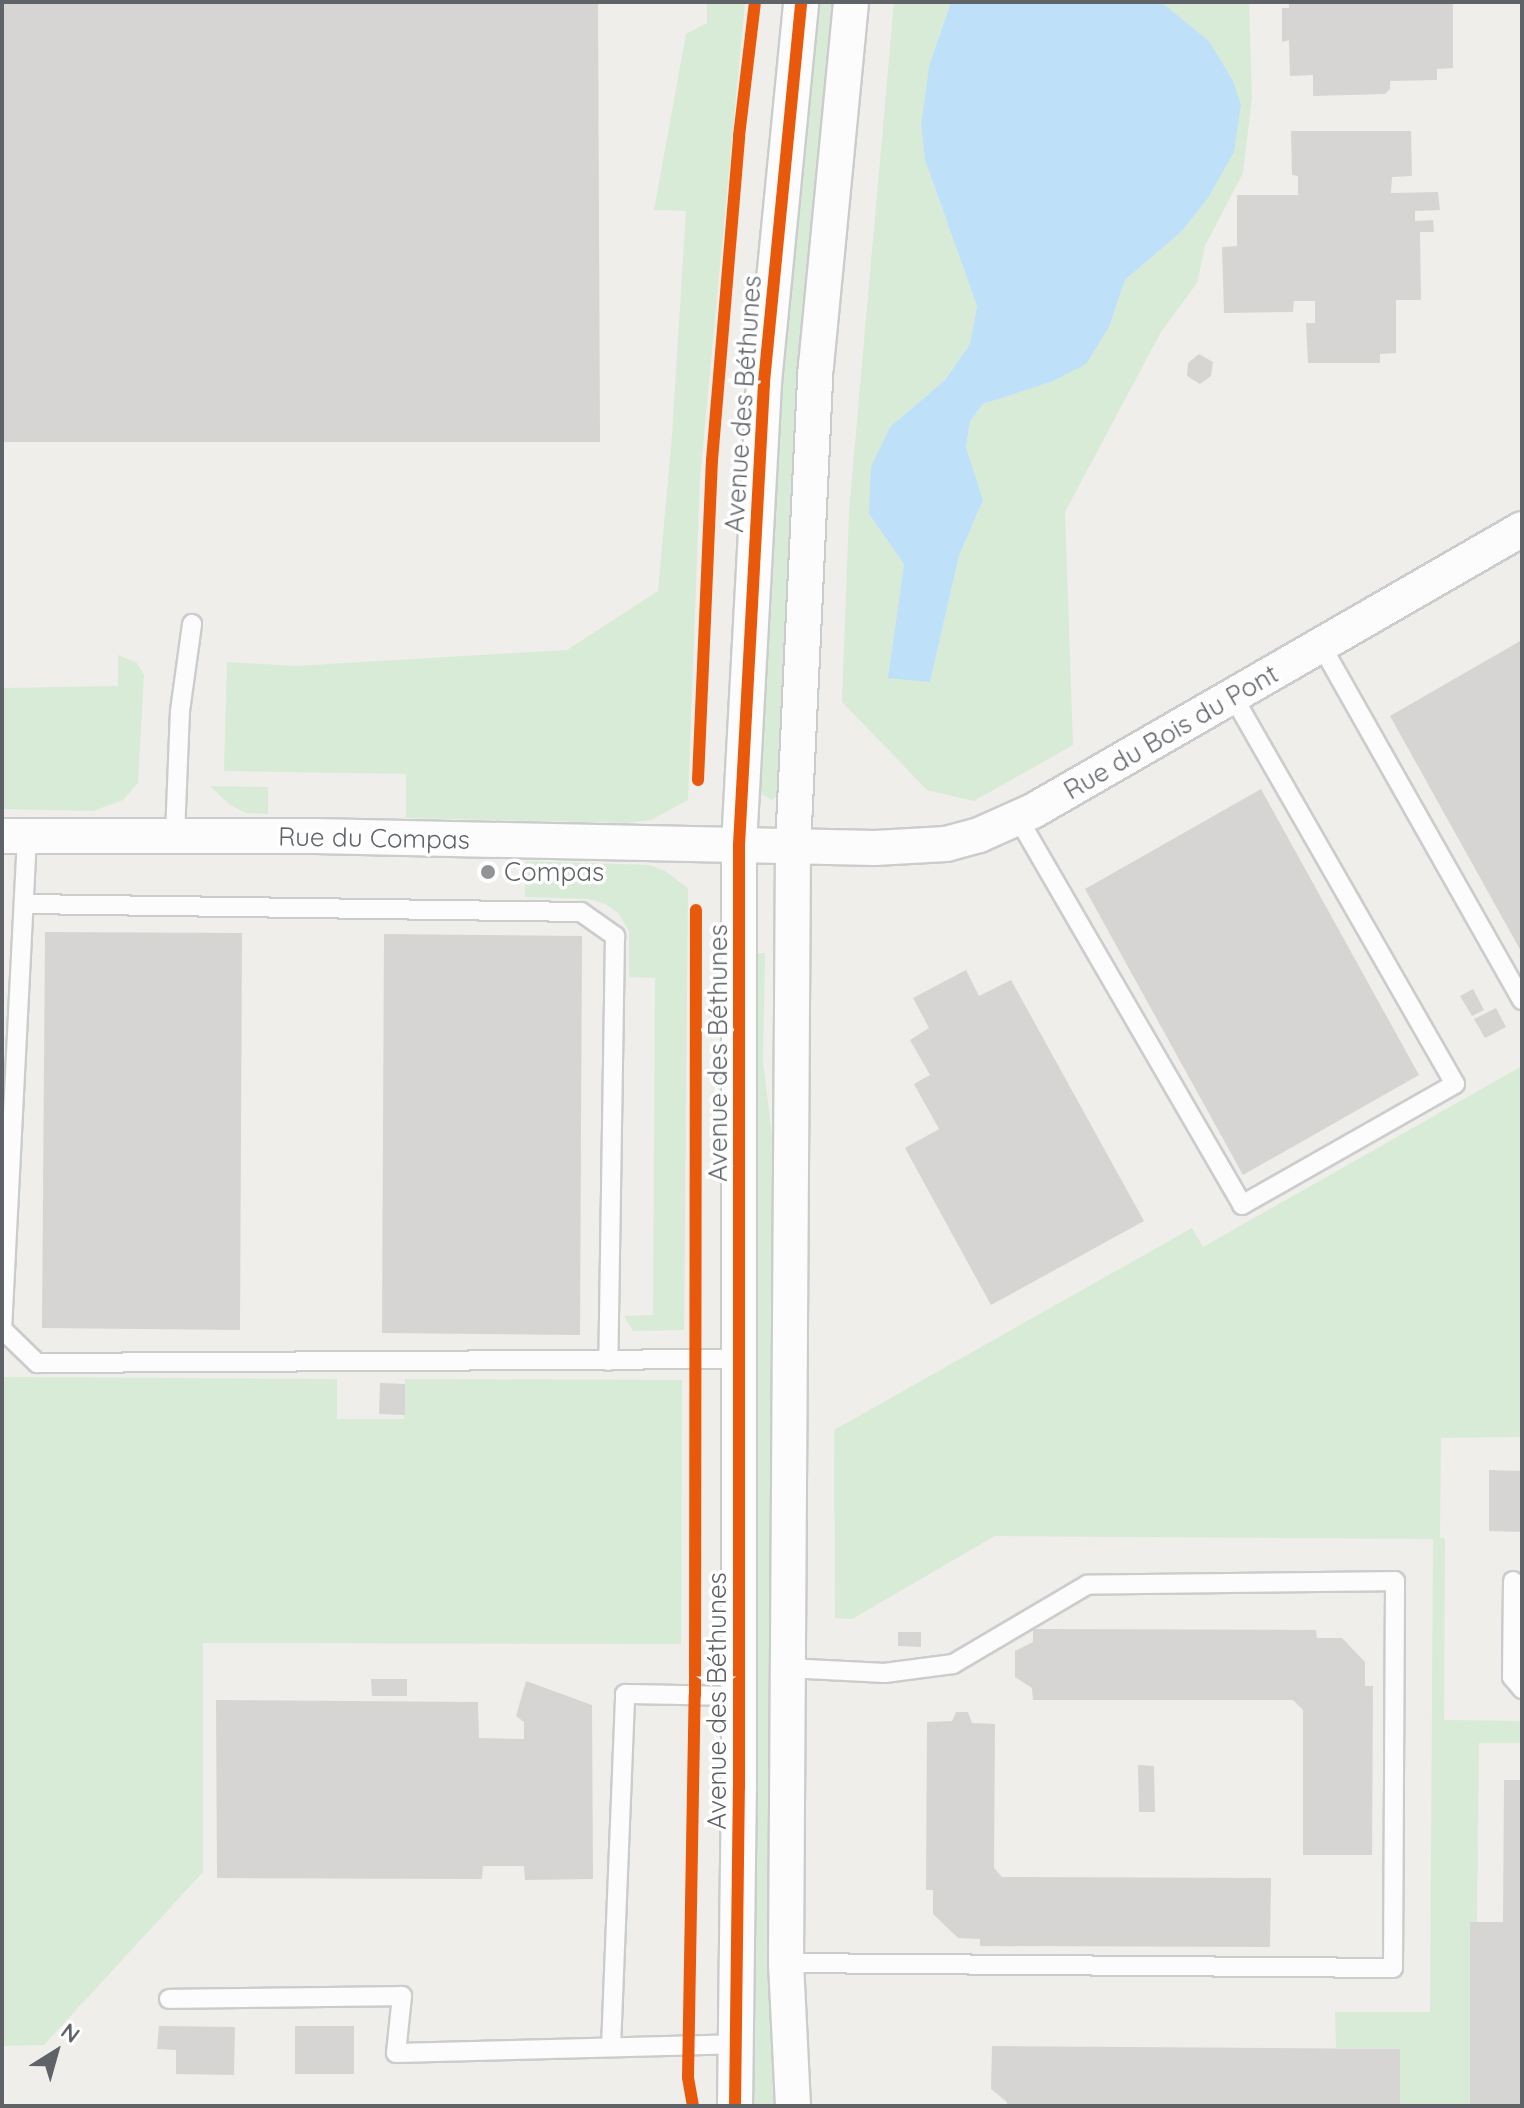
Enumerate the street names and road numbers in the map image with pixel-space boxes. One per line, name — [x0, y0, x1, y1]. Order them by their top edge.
street label: Avenue des Béthunes — [718, 274, 768, 534]
street label: Rue du Bois du Pont — [1058, 658, 1284, 806]
street label: Rue du Compas — [278, 821, 470, 855]
street label: Avenue des Béthunes — [702, 924, 734, 1182]
street label: Avenue des Béthunes — [701, 1572, 733, 1830]

